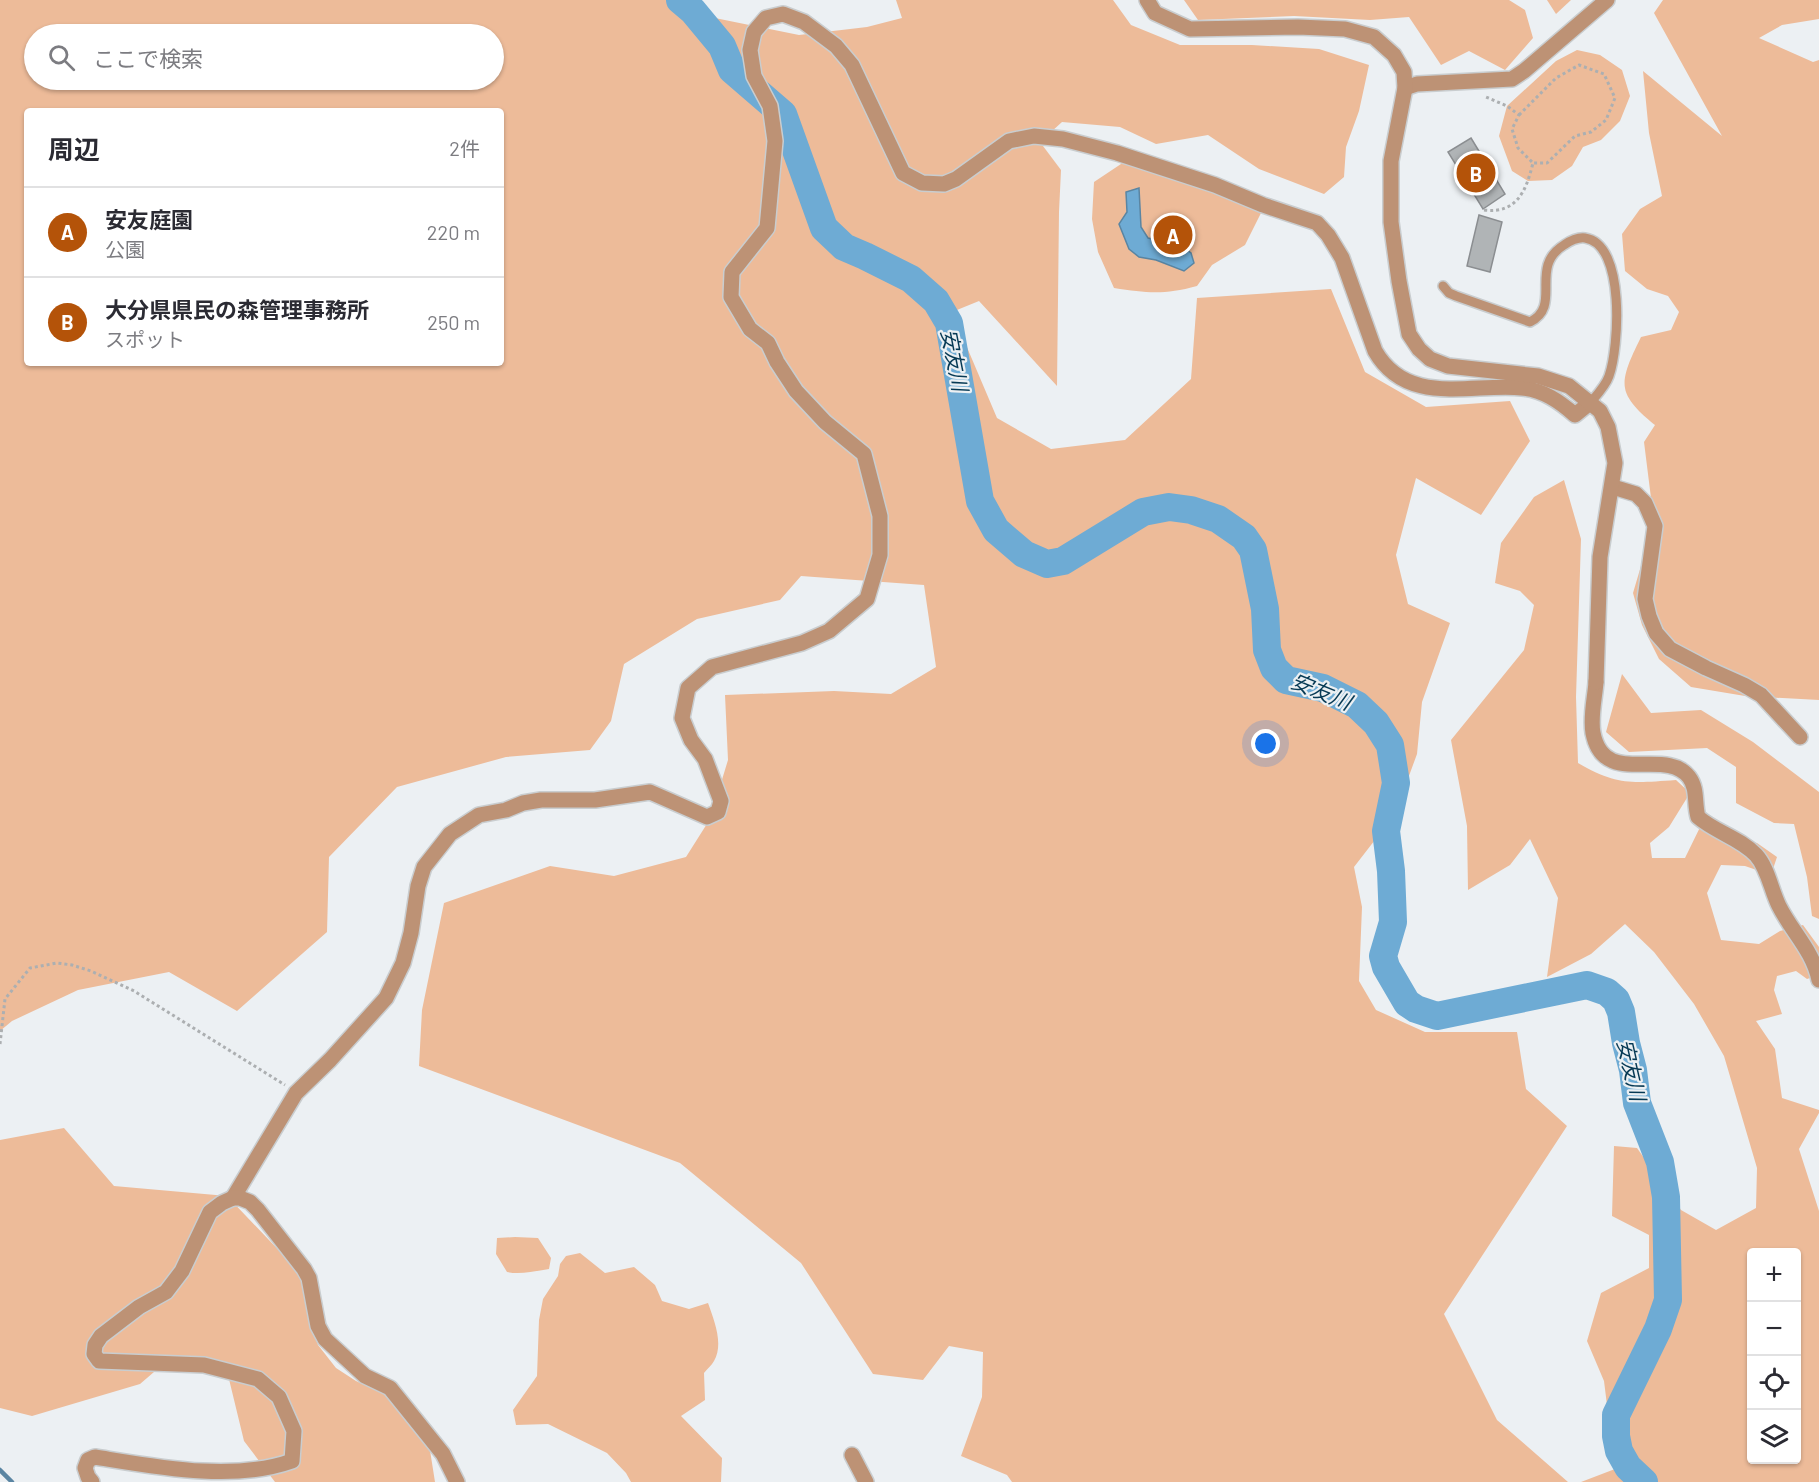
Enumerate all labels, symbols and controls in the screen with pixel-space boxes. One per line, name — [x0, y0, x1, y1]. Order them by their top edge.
search box — [24, 24, 504, 90]
icon: search — [45, 41, 78, 74]
text: ここで検索 — [93, 45, 203, 71]
text: 周辺 — [48, 133, 100, 164]
text: 2件 — [449, 136, 480, 160]
pin: B — [1456, 150, 1496, 195]
text: 安友庭園 — [105, 206, 193, 232]
pin: A — [1154, 212, 1192, 258]
text: A — [61, 220, 74, 244]
text: 220 m — [427, 220, 480, 244]
text: 公園 — [105, 237, 145, 261]
text: 大分県県民の森管理事務所 — [105, 296, 369, 322]
text: B — [61, 310, 74, 334]
text: 250 m — [427, 310, 480, 334]
water label: 安友川 — [937, 326, 974, 395]
text: スポット — [105, 327, 185, 351]
water label: 安友川 — [1288, 667, 1357, 715]
your location — [1251, 729, 1280, 758]
water label: 安友川 — [1613, 1036, 1652, 1105]
map controls — [1747, 1248, 1801, 1464]
button: + — [1747, 1248, 1801, 1302]
button: − — [1747, 1302, 1801, 1356]
button: locate — [1747, 1356, 1801, 1410]
button: layers — [1747, 1410, 1801, 1464]

